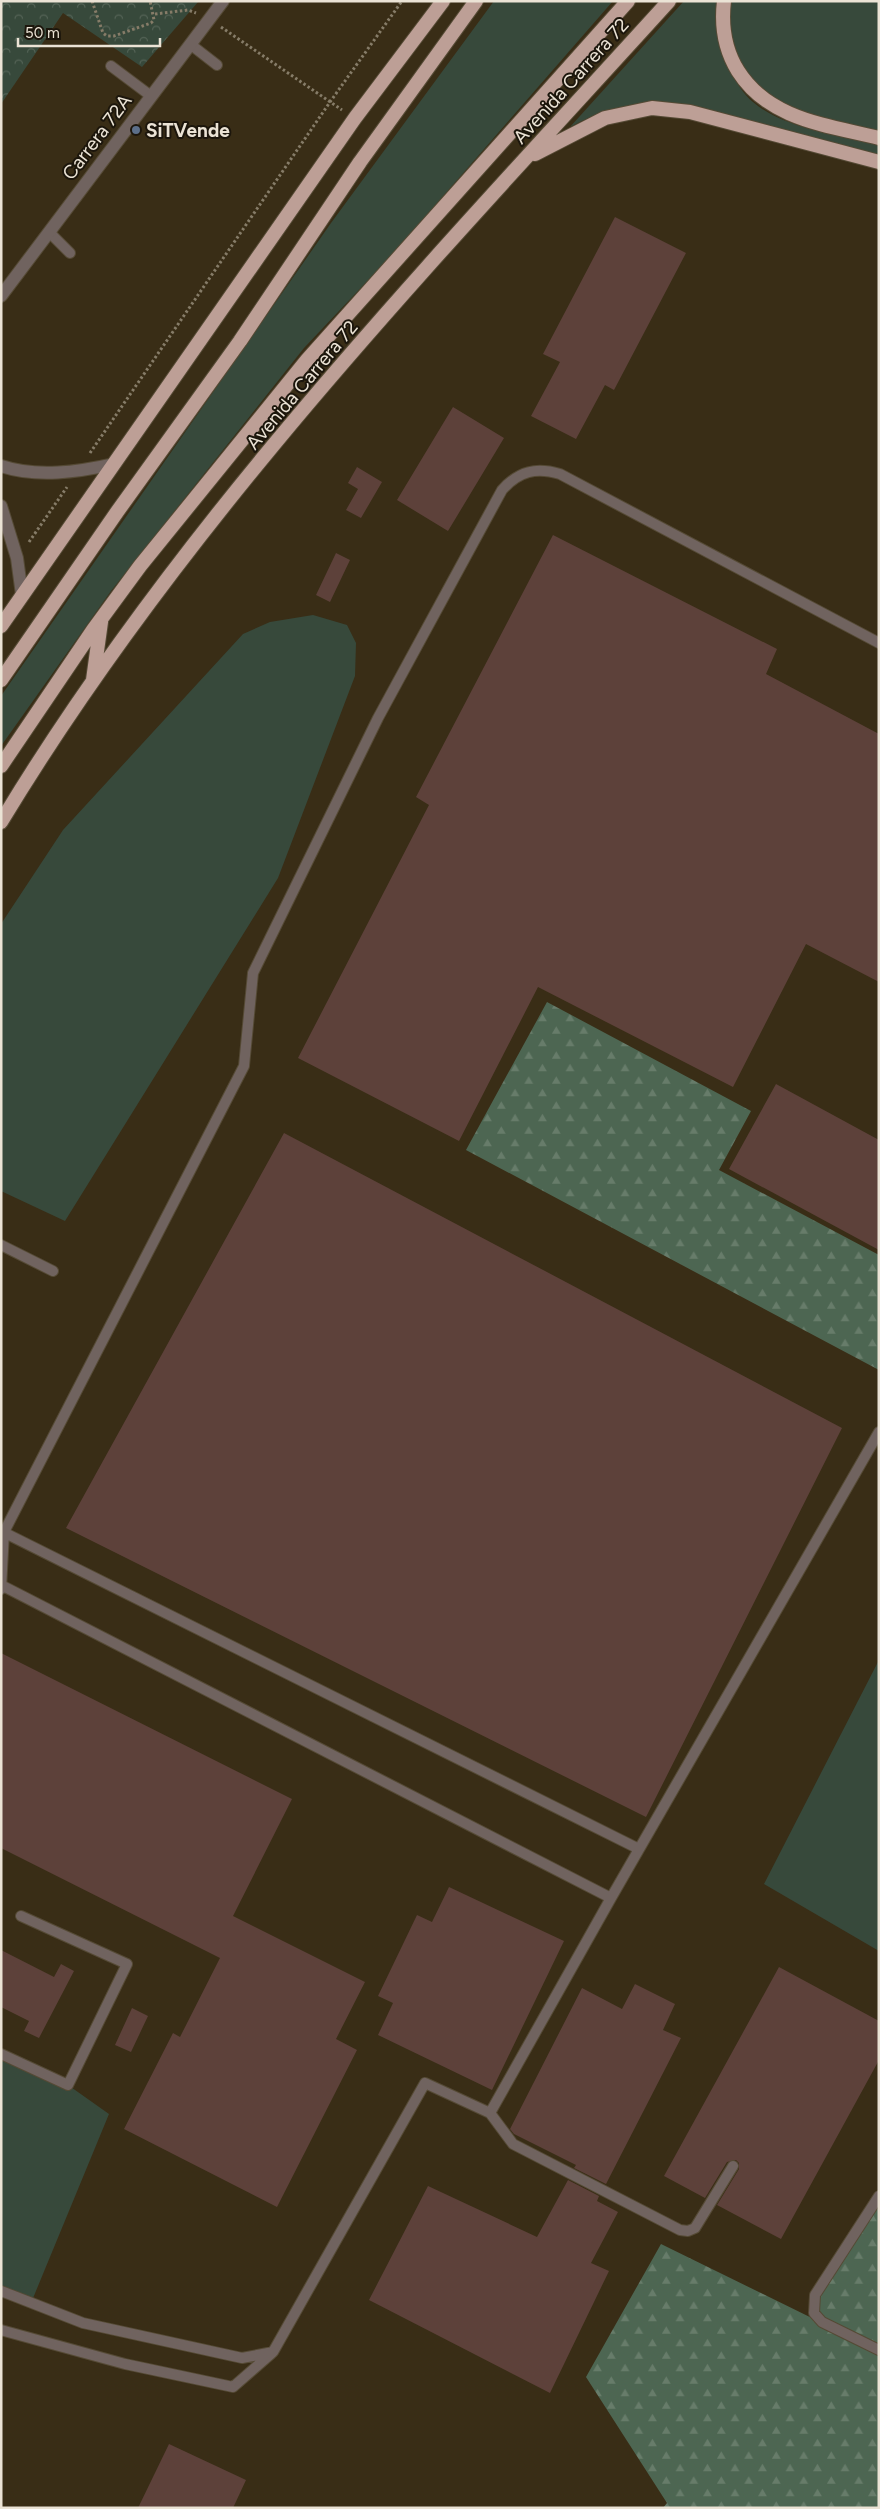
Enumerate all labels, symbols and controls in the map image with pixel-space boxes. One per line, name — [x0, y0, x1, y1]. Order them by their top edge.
street label: Avenida Carrera 72 — [508, 13, 634, 149]
scale bar — [18, 15, 160, 47]
text: 50 m — [25, 24, 60, 42]
street label: Carrera 72A — [57, 90, 137, 184]
place label: SiTVende — [146, 119, 230, 142]
marker: SiTVende — [130, 124, 142, 136]
street label: Avenida Carrera 72 — [241, 316, 363, 454]

